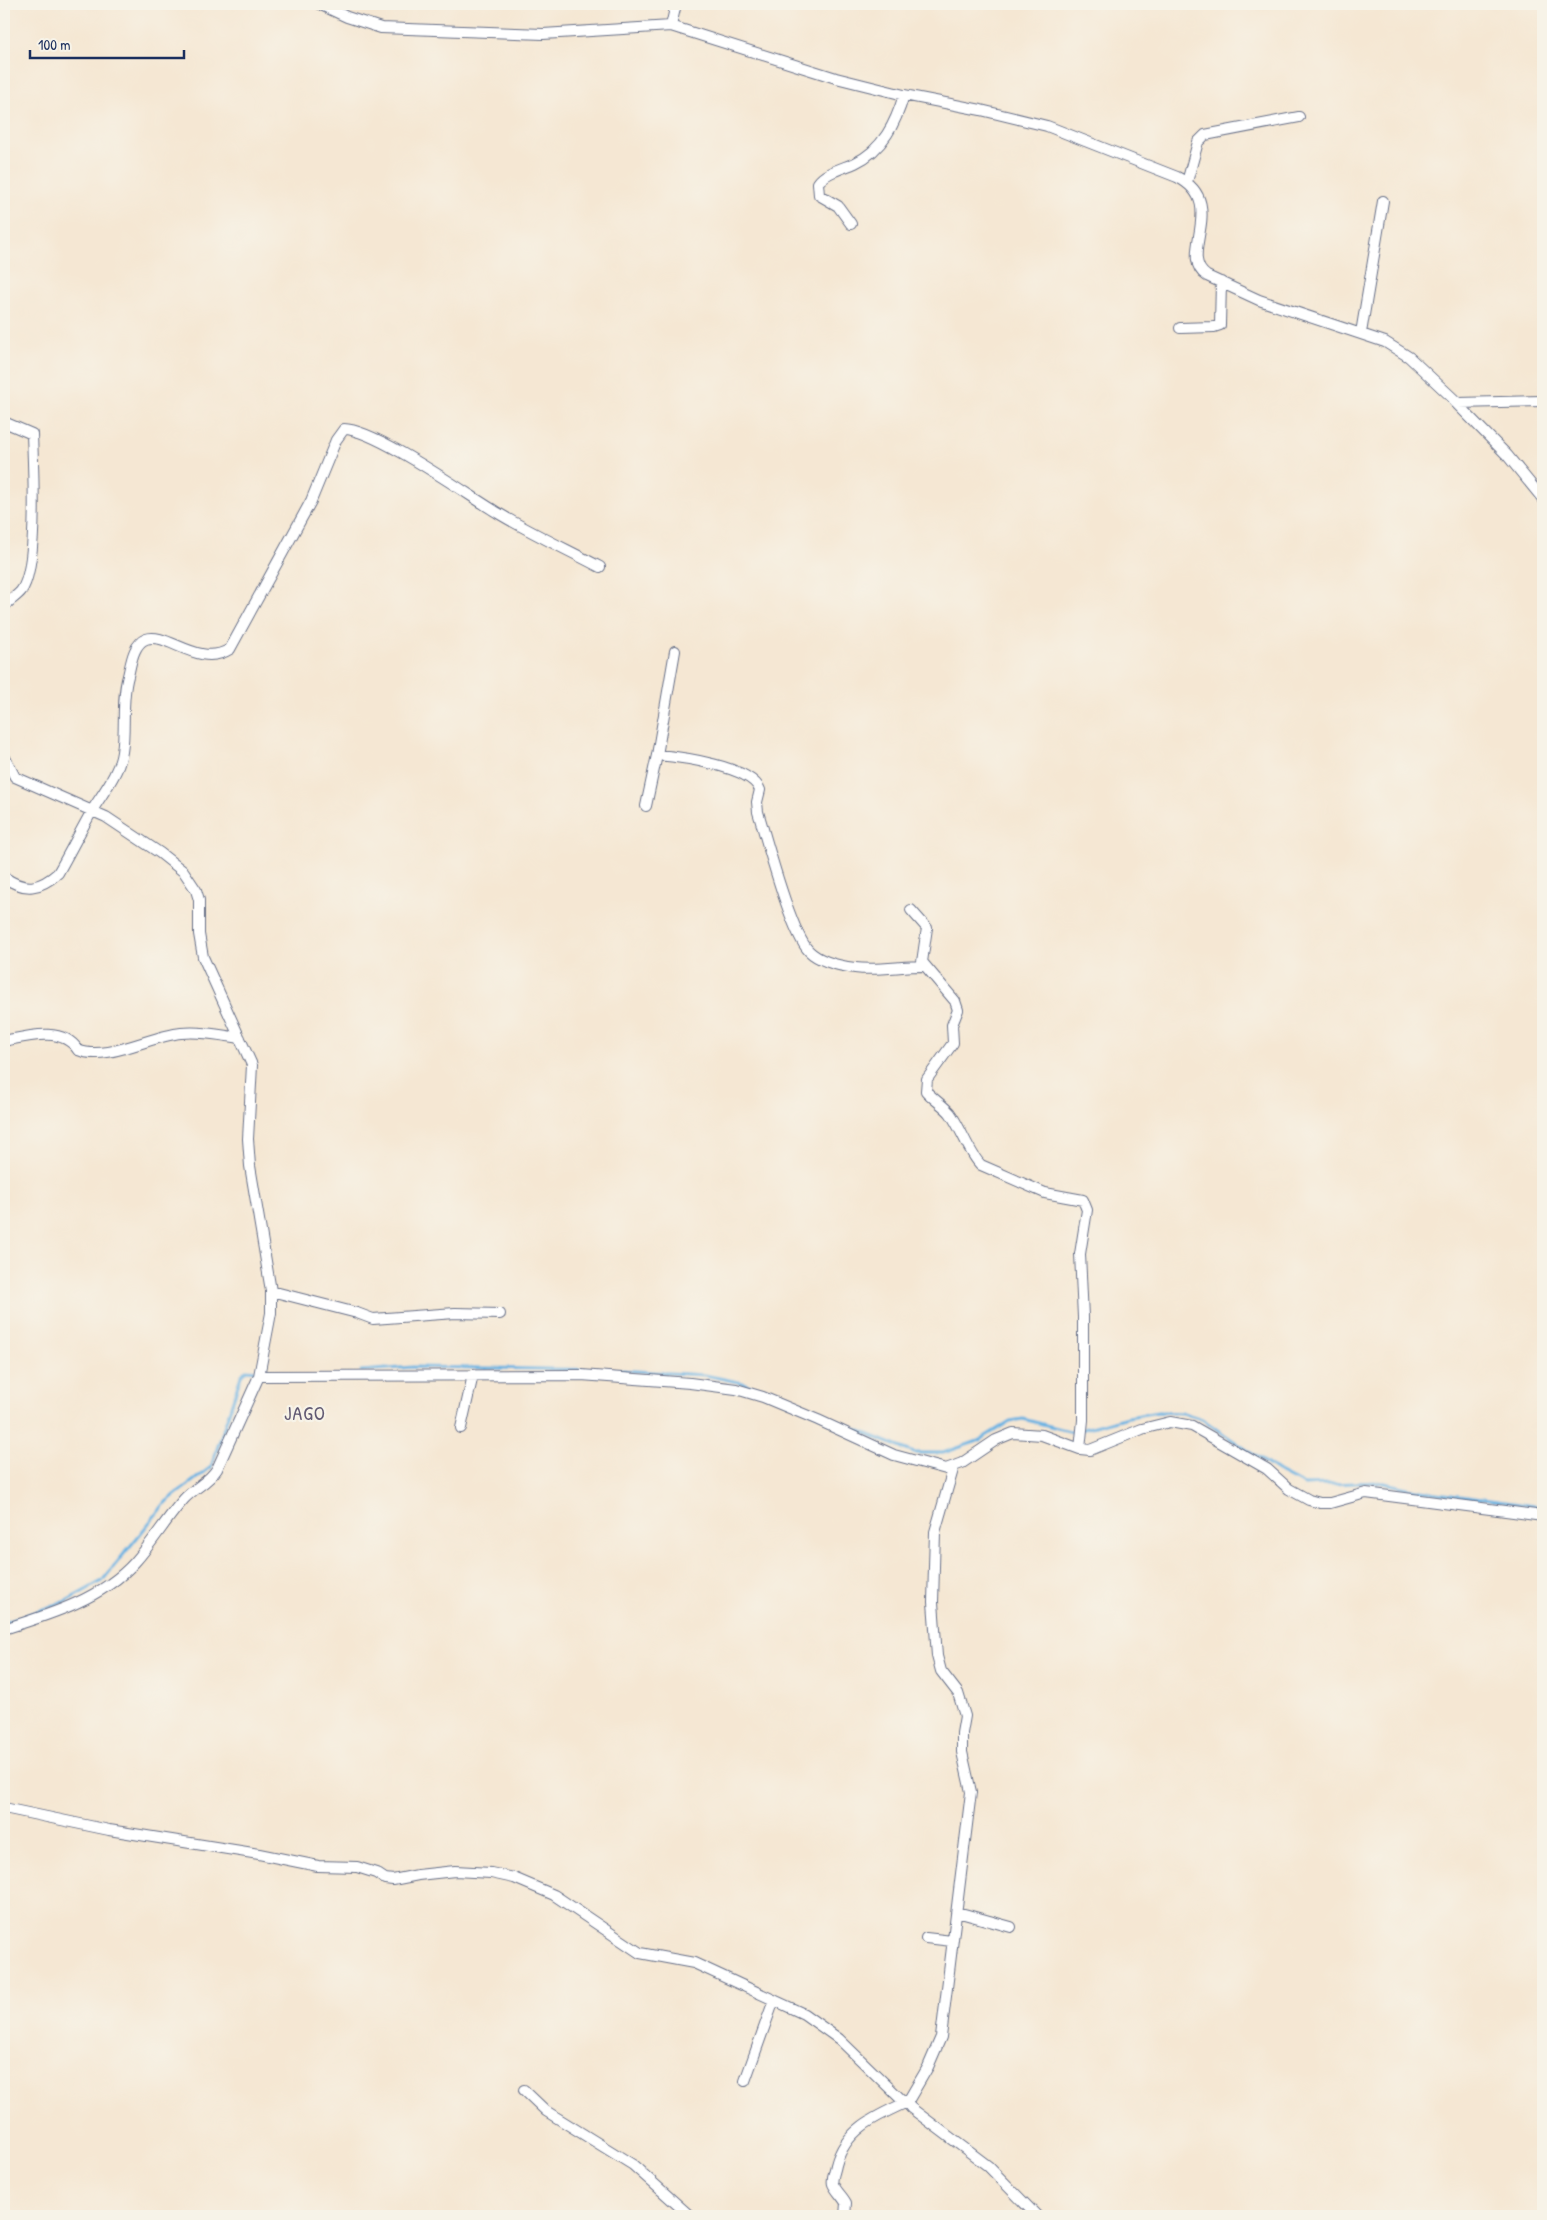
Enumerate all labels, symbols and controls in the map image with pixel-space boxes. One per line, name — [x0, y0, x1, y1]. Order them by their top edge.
scale bar — [30, 28, 184, 60]
text: 100 m — [38, 34, 71, 55]
district label: JAGO — [284, 1399, 326, 1426]

